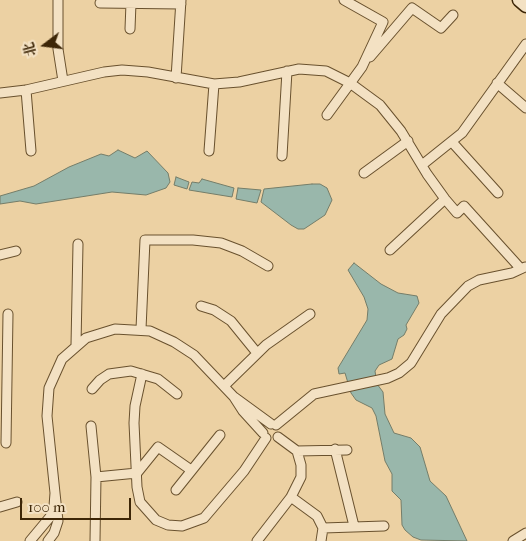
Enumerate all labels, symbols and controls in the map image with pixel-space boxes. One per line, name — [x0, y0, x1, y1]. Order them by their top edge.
north arrow — [20, 20, 70, 70]
text: 北 — [20, 40, 40, 58]
scale bar — [22, 488, 134, 520]
text: 100 m — [28, 498, 66, 516]

